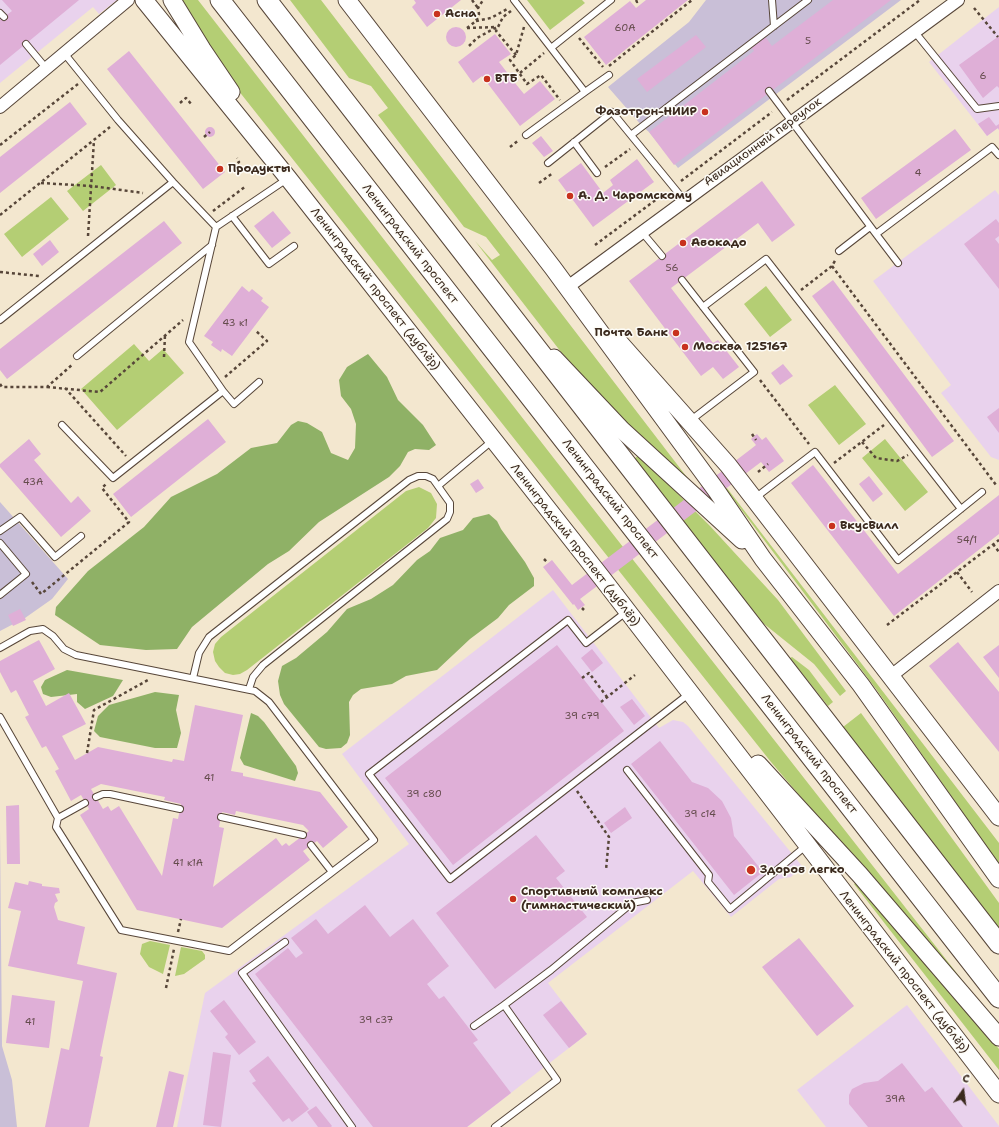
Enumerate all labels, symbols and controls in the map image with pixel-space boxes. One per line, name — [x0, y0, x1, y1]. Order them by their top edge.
place label: Асна — [445, 7, 477, 21]
marker: Асна — [432, 9, 442, 19]
house number: 60А — [615, 22, 635, 34]
house number: 5 — [805, 35, 811, 47]
house number: 6 — [980, 70, 986, 82]
place label: ВТБ — [495, 72, 518, 86]
marker: ВТБ — [482, 74, 492, 84]
street label: Авиационный переулок — [702, 95, 824, 189]
place label: Фазотрон-НИИР — [595, 105, 697, 119]
marker: Фазотрон-НИИР — [700, 107, 710, 117]
place label: Продукты — [228, 162, 290, 176]
marker: Продукты — [215, 164, 225, 174]
house number: 4 — [915, 167, 921, 179]
street label: Ленинградский проспект — [359, 181, 461, 307]
place label: А. Д. Чаромскому — [578, 189, 692, 203]
marker: А. Д. Чаромскому — [565, 191, 575, 201]
street label: Ленинградский проспект (дублёр) — [307, 205, 443, 373]
place label: Авокадо — [691, 236, 747, 250]
marker: Авокадо — [678, 238, 688, 248]
house number: 56 — [666, 262, 678, 274]
house number: 43 к1 — [222, 317, 248, 329]
place label: Почта Банк — [595, 326, 668, 340]
marker: Почта Банк — [671, 328, 681, 338]
place label: Москва 125167 — [693, 340, 788, 354]
marker: Москва 125167 — [680, 342, 690, 352]
street label: Ленинградский проспект — [559, 436, 661, 562]
street label: Ленинградский проспект (дублёр) — [507, 461, 643, 629]
house number: 43А — [23, 476, 43, 488]
place label: ВкусВилл — [840, 519, 899, 533]
marker: ВкусВилл — [827, 521, 837, 531]
house number: 54/1 — [957, 534, 977, 546]
street label: Ленинградский проспект — [758, 691, 860, 817]
house number: 39 с79 — [564, 710, 600, 722]
house number: 41 — [204, 772, 214, 784]
house number: 39 с80 — [406, 788, 442, 800]
house number: 39 с14 — [684, 808, 716, 820]
house number: 41 к1А — [173, 857, 203, 869]
place label: Здоров легко — [760, 863, 845, 877]
marker: Здоров легко — [745, 864, 757, 876]
place label: Спортивный комплекс (гимнастический) — [521, 885, 663, 913]
street label: Ленинградский проспект (дублёр) — [836, 888, 972, 1056]
marker: Спортивный комплекс (гимнастический) — [508, 894, 518, 904]
house number: 39 с37 — [359, 1014, 393, 1026]
house number: 41 — [25, 1016, 35, 1028]
north arrow — [943, 1071, 983, 1111]
text: С — [961, 1071, 971, 1087]
house number: 39А — [885, 1093, 905, 1105]

